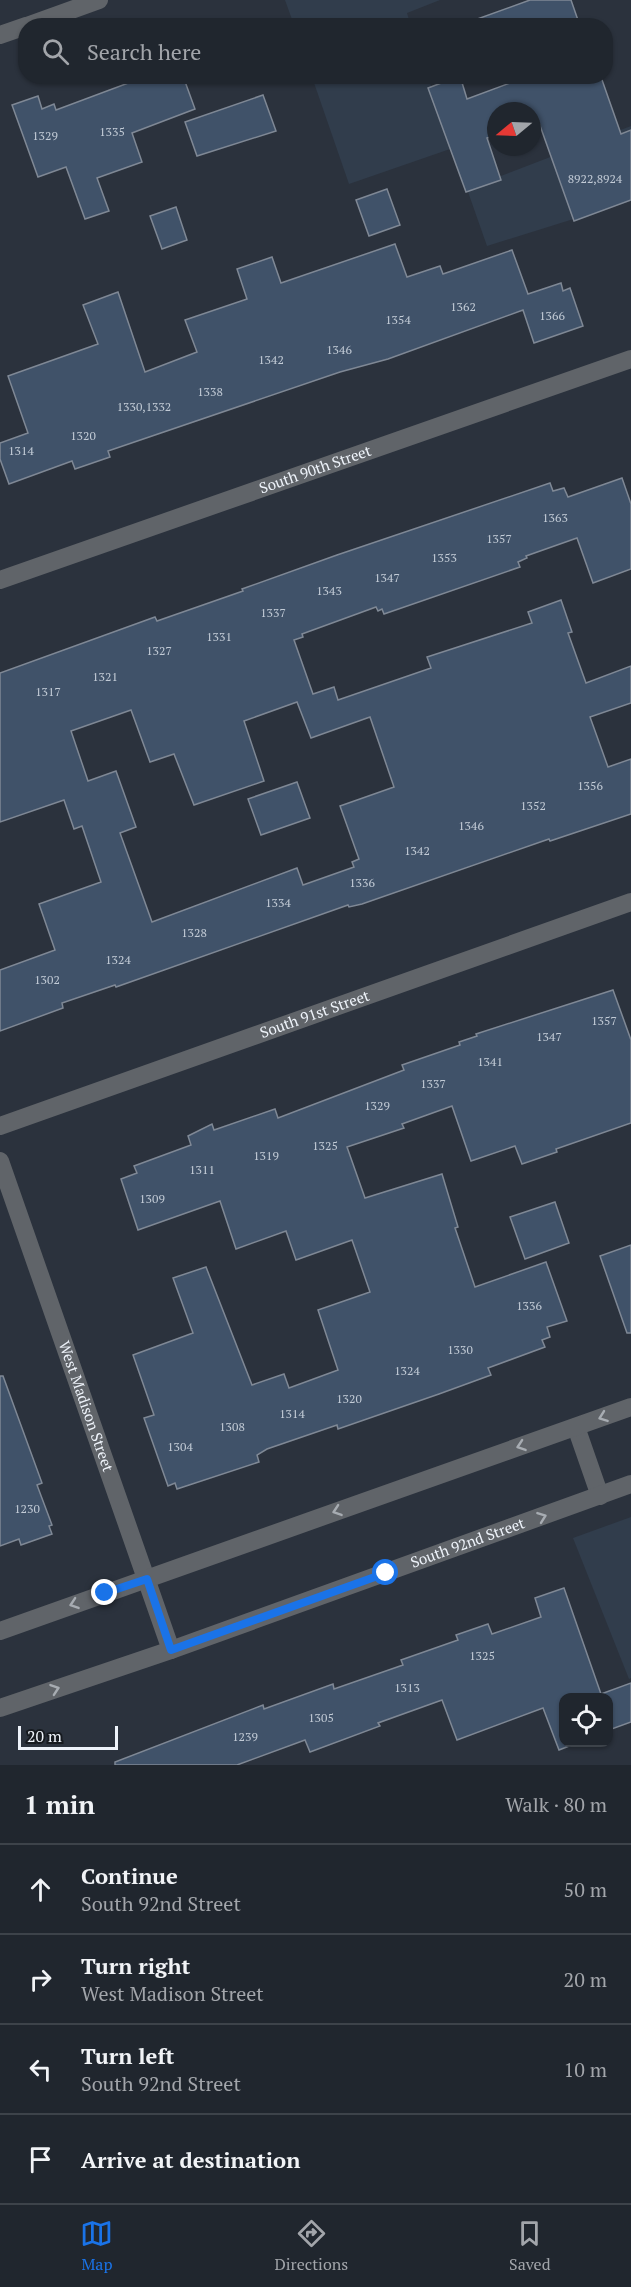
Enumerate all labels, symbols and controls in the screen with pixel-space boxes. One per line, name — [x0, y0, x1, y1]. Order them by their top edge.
search box — [18, 18, 613, 84]
icon: search — [39, 35, 72, 68]
text: Search here — [87, 37, 201, 66]
north arrow — [487, 102, 541, 156]
house number: 1335 — [99, 124, 125, 139]
house number: 1329 — [32, 128, 58, 143]
house number: 8922,8924 — [568, 171, 623, 186]
house number: 1362 — [450, 299, 476, 314]
house number: 1366 — [539, 308, 565, 323]
house number: 1354 — [385, 312, 411, 327]
house number: 1346 — [326, 342, 352, 357]
house number: 1342 — [258, 352, 284, 367]
house number: 1338 — [197, 384, 223, 399]
house number: 1330,1332 — [117, 399, 171, 414]
house number: 1320 — [70, 428, 96, 443]
street label: South 90th Street — [256, 440, 374, 497]
house number: 1314 — [8, 443, 34, 458]
house number: 1363 — [542, 510, 568, 525]
house number: 1357 — [486, 531, 512, 546]
house number: 1353 — [431, 550, 457, 565]
house number: 1347 — [374, 570, 400, 585]
house number: 1343 — [316, 583, 342, 598]
house number: 1337 — [260, 605, 286, 620]
house number: 1331 — [206, 629, 232, 644]
house number: 1327 — [146, 643, 172, 658]
house number: 1321 — [92, 669, 118, 684]
house number: 1317 — [35, 684, 61, 699]
house number: 1356 — [577, 778, 603, 793]
house number: 1352 — [520, 798, 546, 813]
house number: 1346 — [458, 818, 484, 833]
house number: 1342 — [404, 843, 430, 858]
house number: 1336 — [349, 875, 375, 890]
house number: 1334 — [265, 895, 291, 910]
house number: 1328 — [181, 925, 207, 940]
house number: 1324 — [105, 952, 131, 967]
house number: 1302 — [34, 972, 60, 987]
street label: South 91st Street — [257, 985, 372, 1042]
house number: 1357 — [591, 1013, 617, 1028]
house number: 1347 — [536, 1029, 562, 1044]
house number: 1341 — [477, 1054, 503, 1069]
house number: 1337 — [420, 1076, 446, 1091]
house number: 1329 — [364, 1098, 390, 1113]
house number: 1325 — [312, 1138, 338, 1153]
house number: 1319 — [253, 1148, 279, 1163]
house number: 1311 — [189, 1162, 215, 1177]
house number: 1309 — [139, 1191, 165, 1206]
house number: 1336 — [516, 1298, 542, 1313]
street label: West Madison Street — [55, 1338, 119, 1475]
house number: 1330 — [447, 1342, 473, 1357]
house number: 1324 — [394, 1363, 420, 1378]
house number: 1320 — [336, 1391, 362, 1406]
house number: 1314 — [279, 1406, 305, 1421]
one-way arrow — [599, 1410, 610, 1422]
house number: 1308 — [219, 1419, 245, 1434]
house number: 1304 — [167, 1439, 193, 1454]
one-way arrow — [516, 1439, 527, 1452]
house number: 1230 — [14, 1501, 40, 1516]
one-way arrow — [332, 1504, 343, 1517]
one-way arrow — [536, 1511, 547, 1524]
street label: South 92nd Street — [408, 1512, 528, 1572]
route start — [372, 1559, 398, 1585]
route end — [91, 1579, 117, 1605]
one-way arrow — [69, 1597, 80, 1610]
house number: 1325 — [469, 1648, 495, 1663]
house number: 1313 — [394, 1680, 420, 1695]
one-way arrow — [49, 1684, 60, 1697]
map controls — [559, 1693, 613, 1747]
button: locate — [559, 1693, 613, 1747]
house number: 1305 — [308, 1710, 334, 1725]
scale bar — [18, 1723, 118, 1750]
text: 20 m — [27, 1725, 62, 1747]
house number: 1239 — [232, 1729, 258, 1744]
text: 1 min — [24, 1787, 95, 1821]
text: Walk · 80 m — [505, 1791, 607, 1818]
text: Continue — [81, 1861, 178, 1890]
icon: ahead — [24, 1873, 57, 1906]
text: 50 m — [564, 1876, 607, 1903]
text: South 92nd Street — [81, 1890, 241, 1917]
text: Turn right — [81, 1951, 190, 1980]
icon: right — [24, 1963, 57, 1996]
text: 20 m — [564, 1966, 607, 1993]
text: West Madison Street — [81, 1980, 264, 2007]
text: Turn left — [81, 2041, 174, 2070]
icon: left — [24, 2053, 57, 2086]
text: 10 m — [564, 2056, 607, 2083]
text: South 92nd Street — [81, 2070, 241, 2097]
icon: arrive — [24, 2143, 57, 2176]
text: Arrive at destination — [81, 2145, 300, 2174]
tab: Map — [80, 2217, 113, 2275]
tab: Directions — [274, 2217, 348, 2275]
tab: Saved — [509, 2217, 551, 2275]

